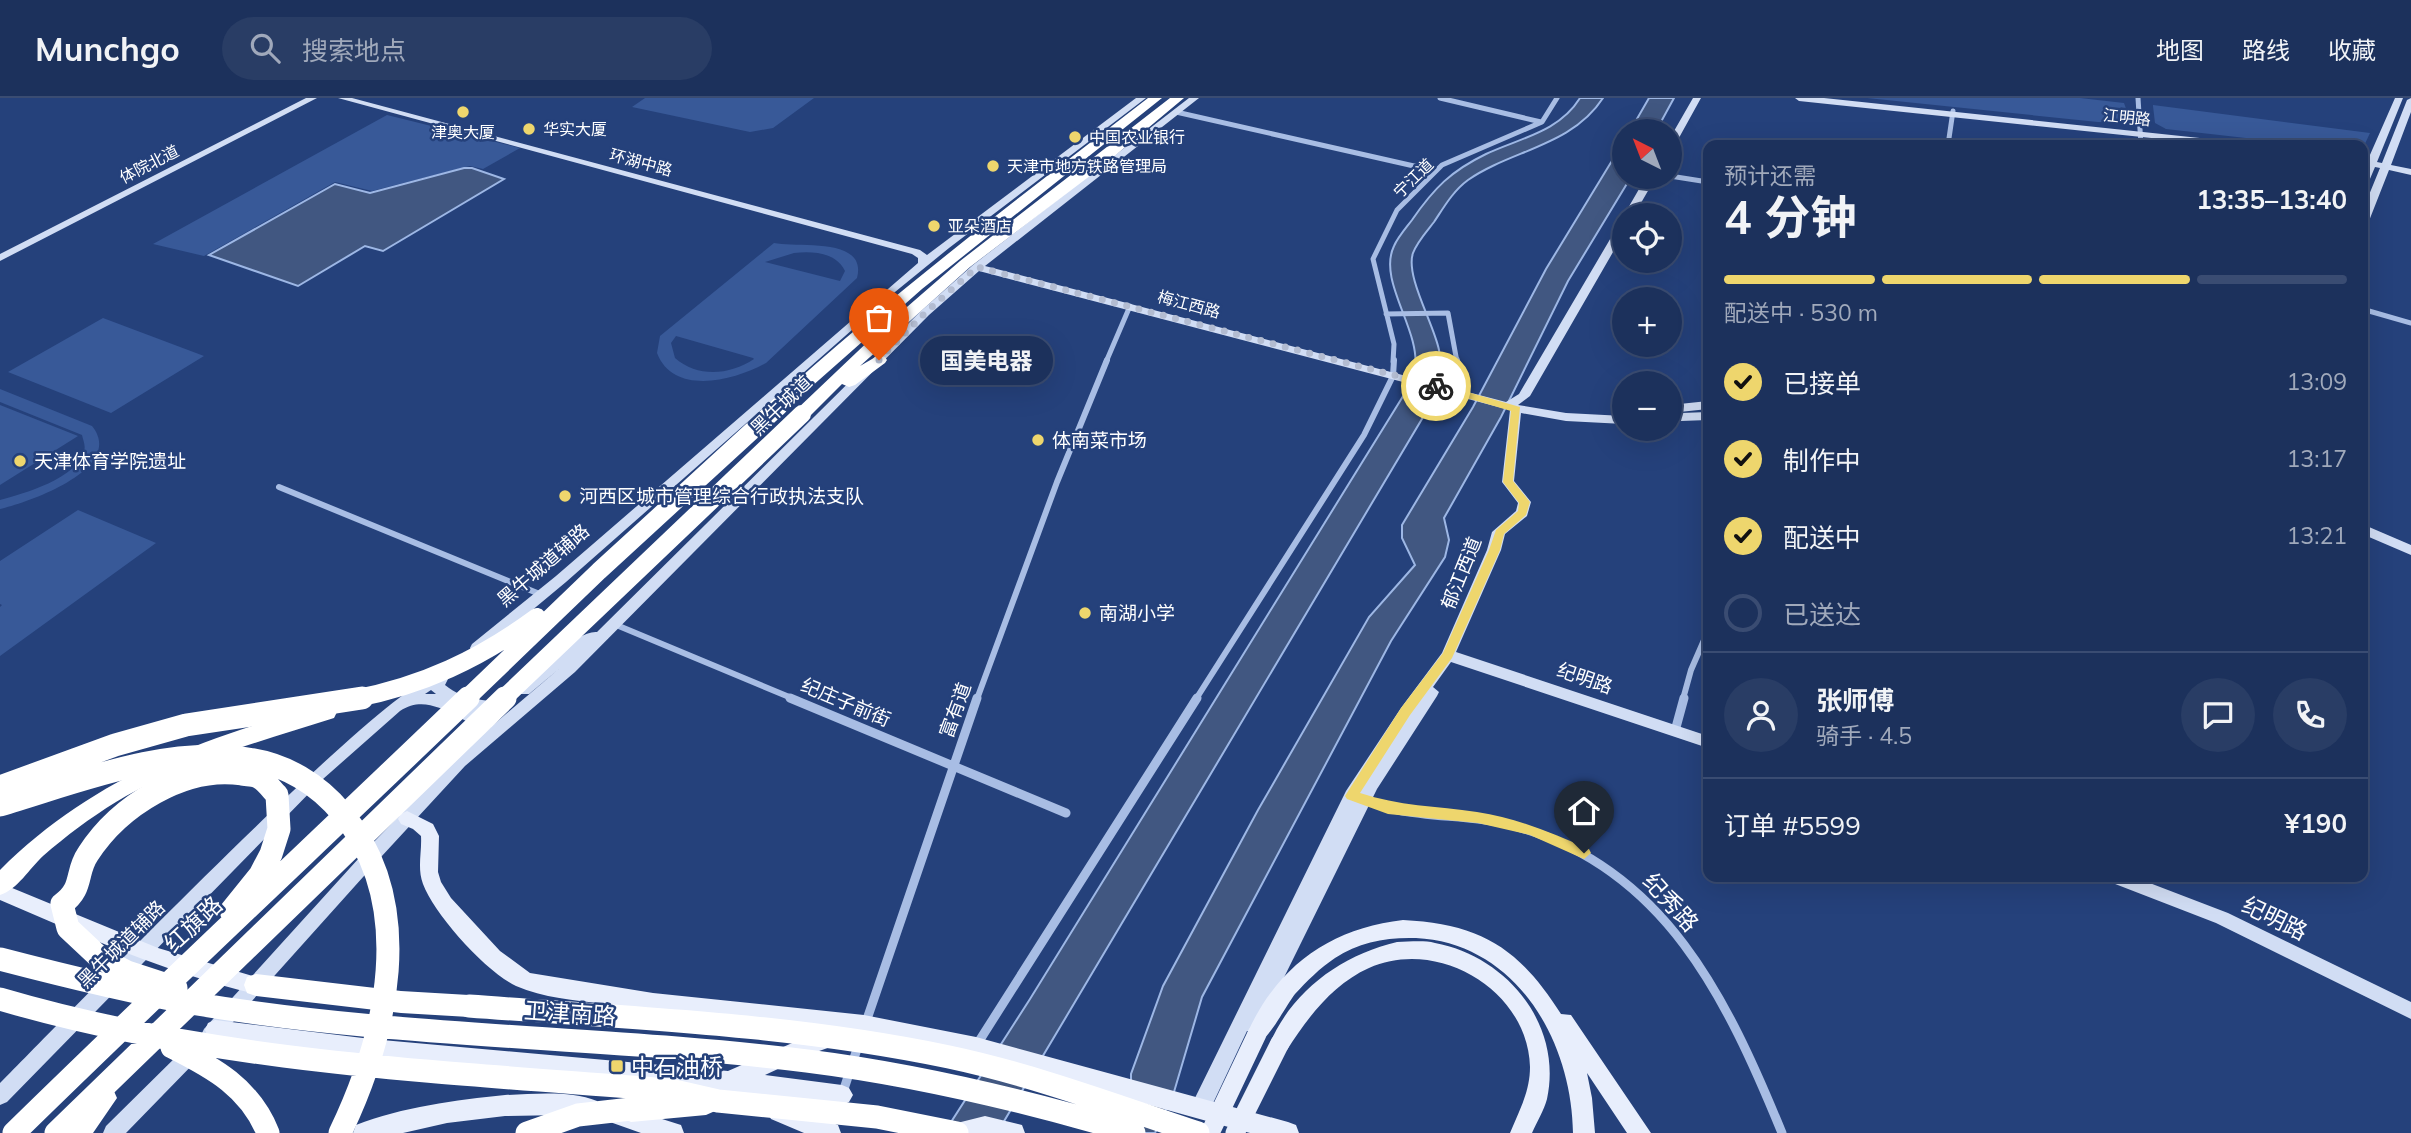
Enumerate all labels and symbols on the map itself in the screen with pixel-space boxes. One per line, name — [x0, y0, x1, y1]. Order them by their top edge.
marker: 津奥大厦 — [455, 104, 471, 120]
street label: 江明路 — [2102, 105, 2152, 129]
place label: 华实大厦 — [543, 119, 607, 139]
north arrow — [1612, 119, 1682, 189]
marker: 华实大厦 — [521, 121, 537, 137]
place label: 津奥大厦 — [431, 122, 495, 142]
place label: 中国农业银行 — [1089, 127, 1185, 147]
marker: 中国农业银行 — [1067, 129, 1083, 145]
street label: 体院北道 — [116, 141, 182, 187]
street label: 环湖中路 — [607, 144, 675, 180]
street label: 宁江道 — [1389, 154, 1437, 202]
place label: 天津市地方铁路管理局 — [1007, 156, 1167, 176]
marker: 天津市地方铁路管理局 — [985, 158, 1001, 174]
place label: 亚朵酒店 — [948, 216, 1012, 236]
marker: 亚朵酒店 — [926, 218, 942, 234]
street label: 梅江西路 — [1155, 286, 1223, 322]
pin — [849, 288, 909, 360]
callout: 国美电器 — [921, 336, 1054, 384]
courier — [1401, 351, 1471, 421]
street label: 黑牛城道 — [745, 370, 817, 440]
place label: 体南菜市场 — [1052, 428, 1147, 452]
marker: 体南菜市场 — [1030, 432, 1046, 448]
place label: 天津体育学院遗址 — [34, 449, 186, 473]
marker: 天津体育学院遗址 — [12, 453, 28, 469]
place label: 河西区城市管理综合行政执法支队 — [579, 484, 864, 508]
marker: 河西区城市管理综合行政执法支队 — [557, 488, 573, 504]
street label: 黑牛城道辅路 — [492, 519, 594, 611]
street label: 郁江西道 — [1436, 533, 1486, 613]
place label: 南湖小学 — [1099, 601, 1175, 625]
marker: 南湖小学 — [1077, 605, 1093, 621]
street label: 纪明路 — [1554, 657, 1616, 699]
street label: 纪庄子前街 — [798, 672, 894, 732]
street label: 富有道 — [934, 679, 976, 741]
pin — [1554, 781, 1614, 853]
street label: 纪秀路 — [1637, 867, 1705, 937]
street label: 红旗路 — [158, 890, 228, 958]
street label: 纪明路 — [2238, 890, 2312, 946]
street label: 黑牛城道辅路 — [72, 895, 170, 993]
street label: 卫津南路 — [523, 995, 617, 1031]
place label: 中石油桥 — [631, 1052, 723, 1081]
marker: 中石油桥 — [609, 1058, 625, 1074]

